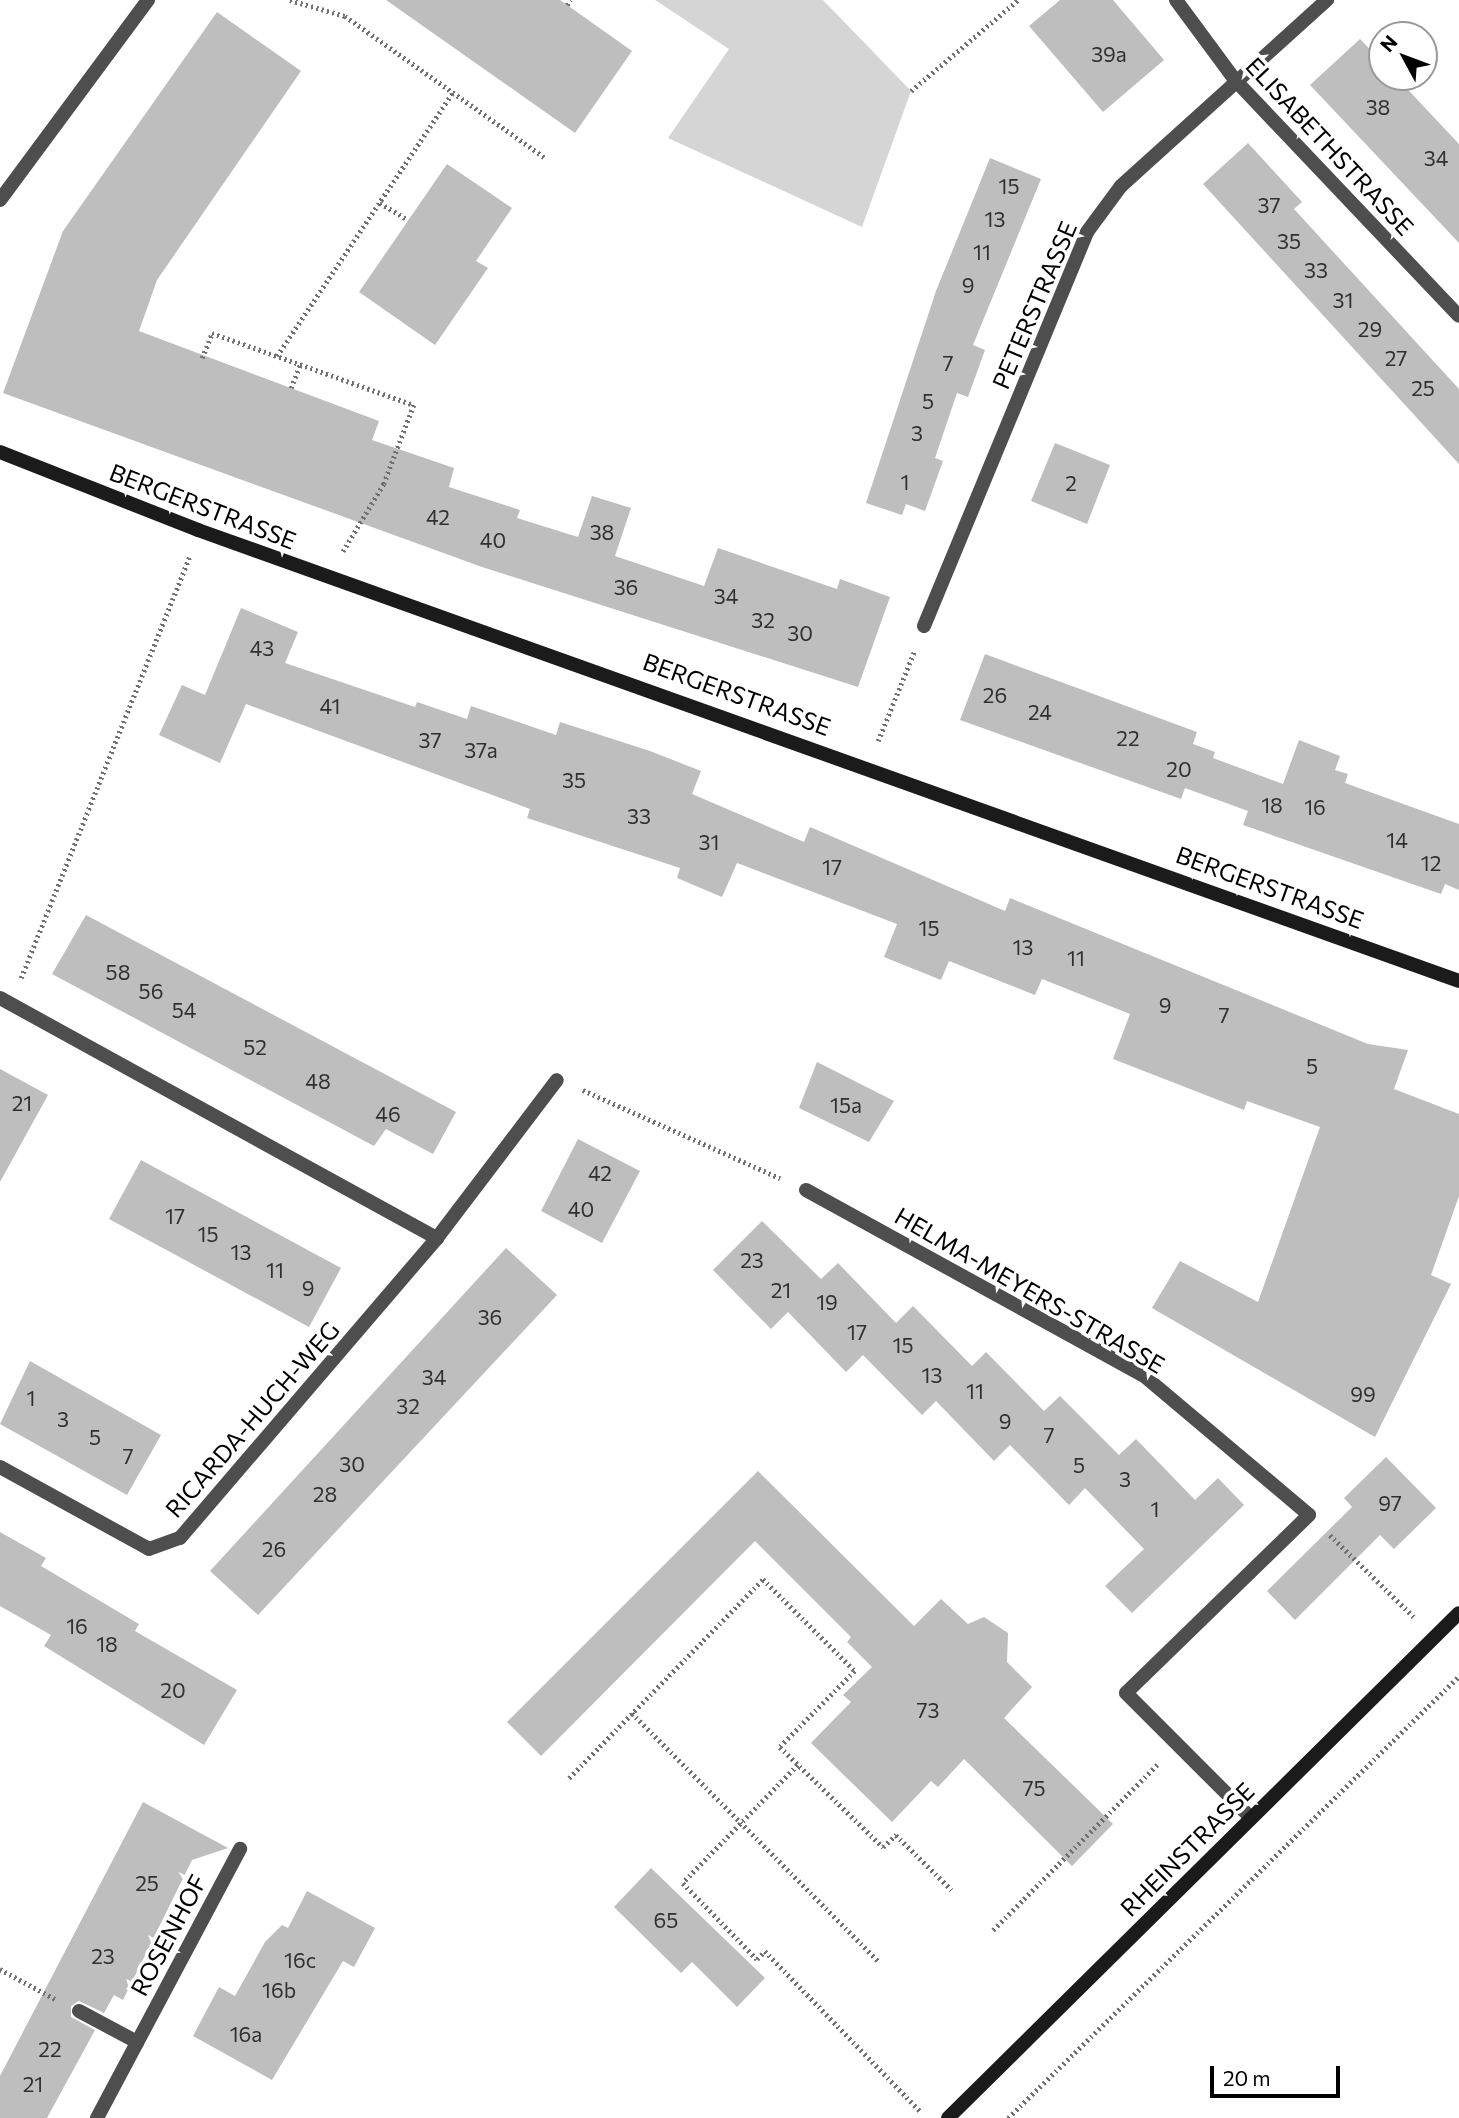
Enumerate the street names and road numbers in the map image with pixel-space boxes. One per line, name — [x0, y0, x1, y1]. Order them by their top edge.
street label: ELISABETHSTRASSE — [1240, 51, 1420, 241]
street label: PETERSTRASSE — [986, 217, 1082, 393]
street label: BERGERSTRASSE — [106, 457, 300, 555]
street label: BERGERSTRASSE — [639, 647, 835, 741]
street label: BERGERSTRASSE — [1172, 840, 1368, 934]
street label: HELMA-MEYERS-STRASSE — [890, 1201, 1170, 1379]
street label: RICARDA-HUCH-WEG — [159, 1315, 345, 1523]
street label: RHEINSTRASSE — [1114, 1776, 1260, 1922]
street label: ROSENHOF — [124, 1869, 212, 2001]

